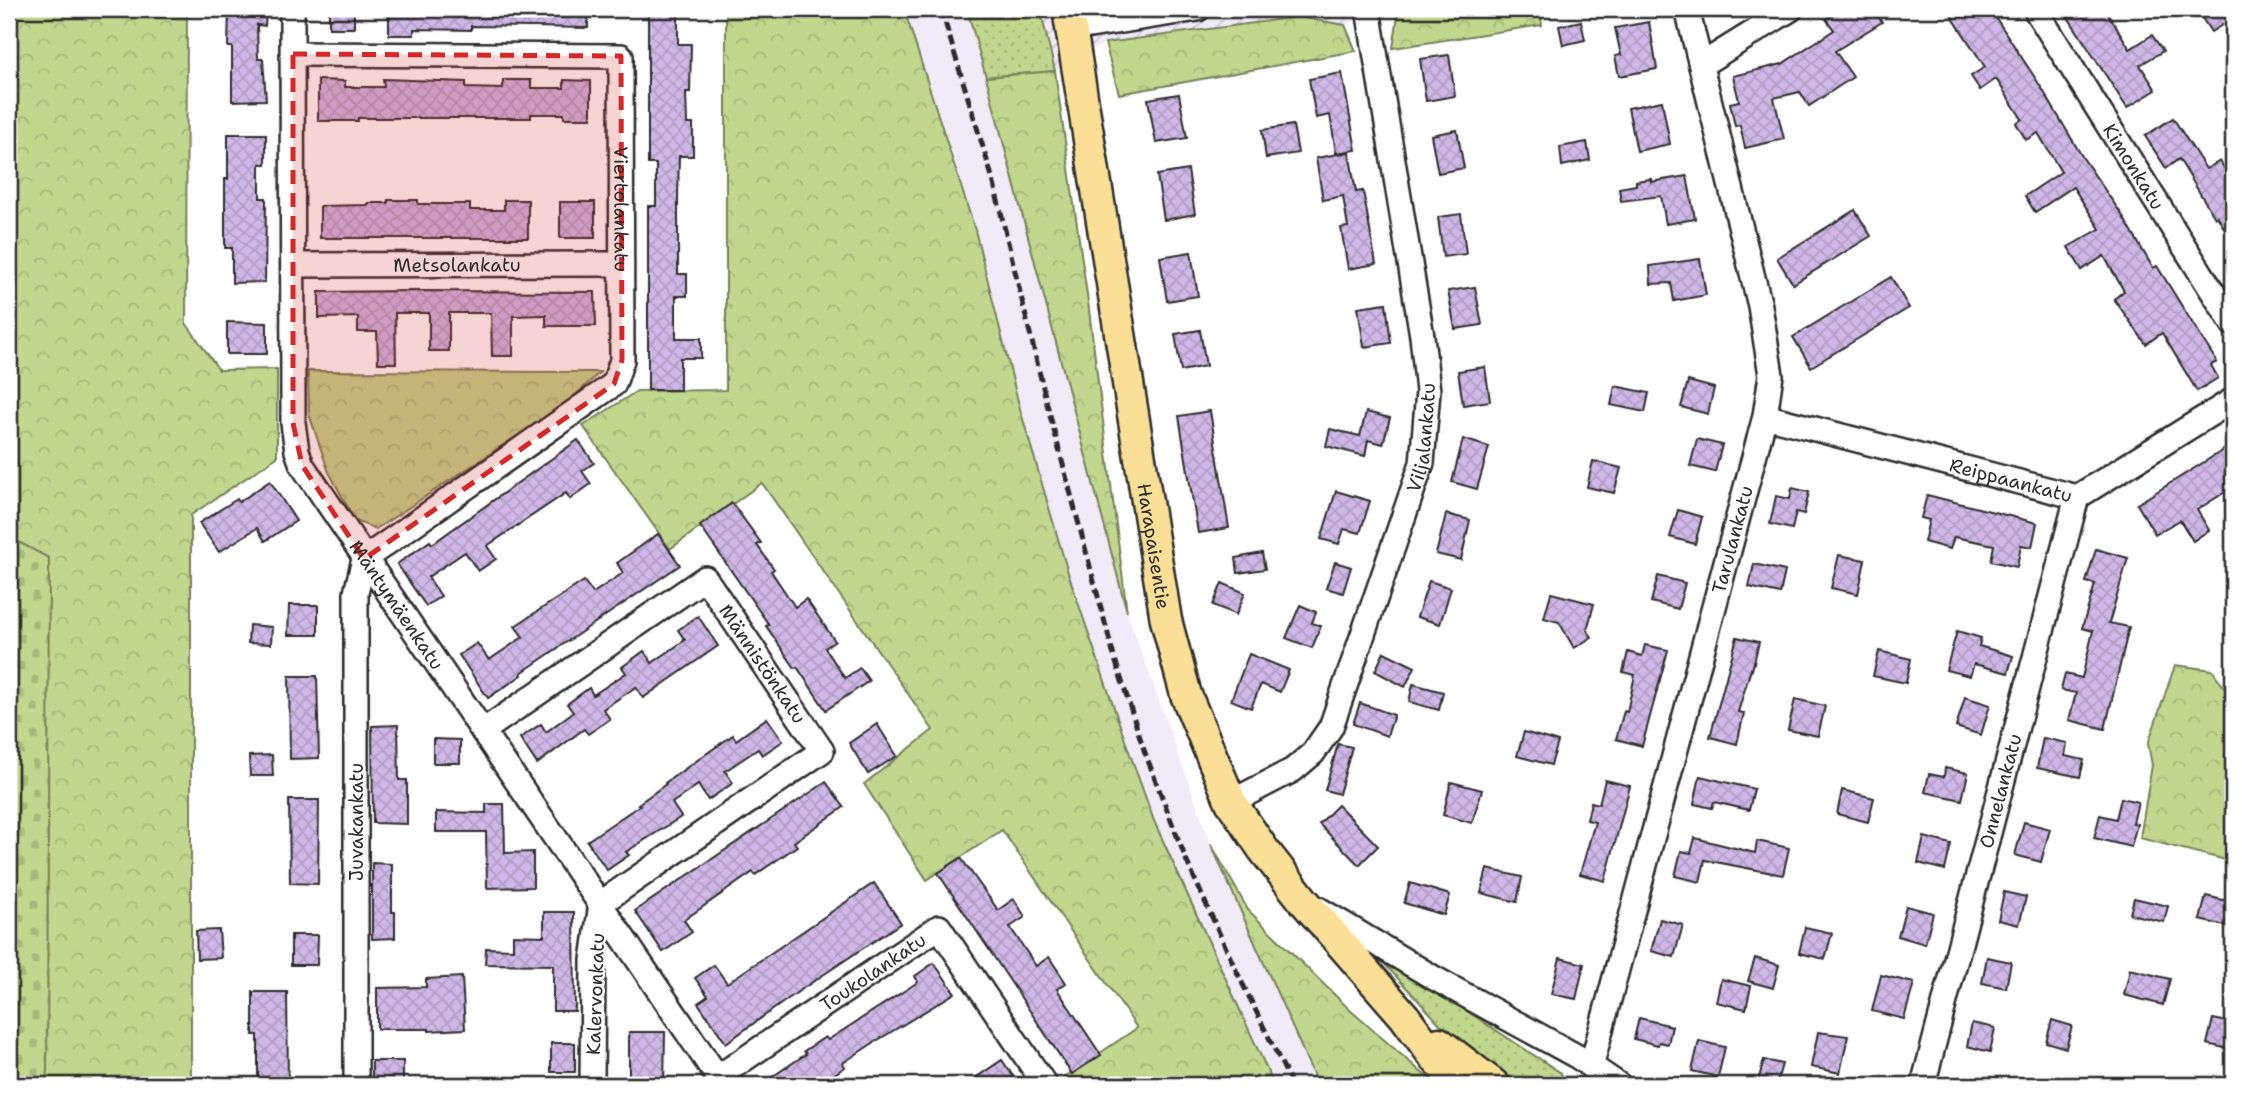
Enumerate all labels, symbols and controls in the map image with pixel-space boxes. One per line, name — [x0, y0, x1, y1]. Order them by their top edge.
street label: Kimonkatu — [2097, 119, 2170, 215]
street label: Viertolankatu — [608, 146, 634, 272]
street label: Metsolankatu — [393, 252, 521, 278]
street label: Viljalankatu — [1401, 382, 1441, 496]
street label: Reippaankatu — [1947, 452, 2075, 508]
street label: Harapaisentie — [1131, 481, 1176, 611]
street label: Tarulankatu — [1706, 483, 1759, 596]
street label: Mäntymäenkatu — [344, 535, 449, 675]
street label: Männistönkatu — [713, 599, 812, 728]
street label: Onnelankatu — [1974, 731, 2027, 851]
street label: Juvakankatu — [344, 763, 369, 881]
street label: Toukolankatu — [815, 927, 931, 1017]
street label: Kalervonkatu — [581, 932, 610, 1056]

